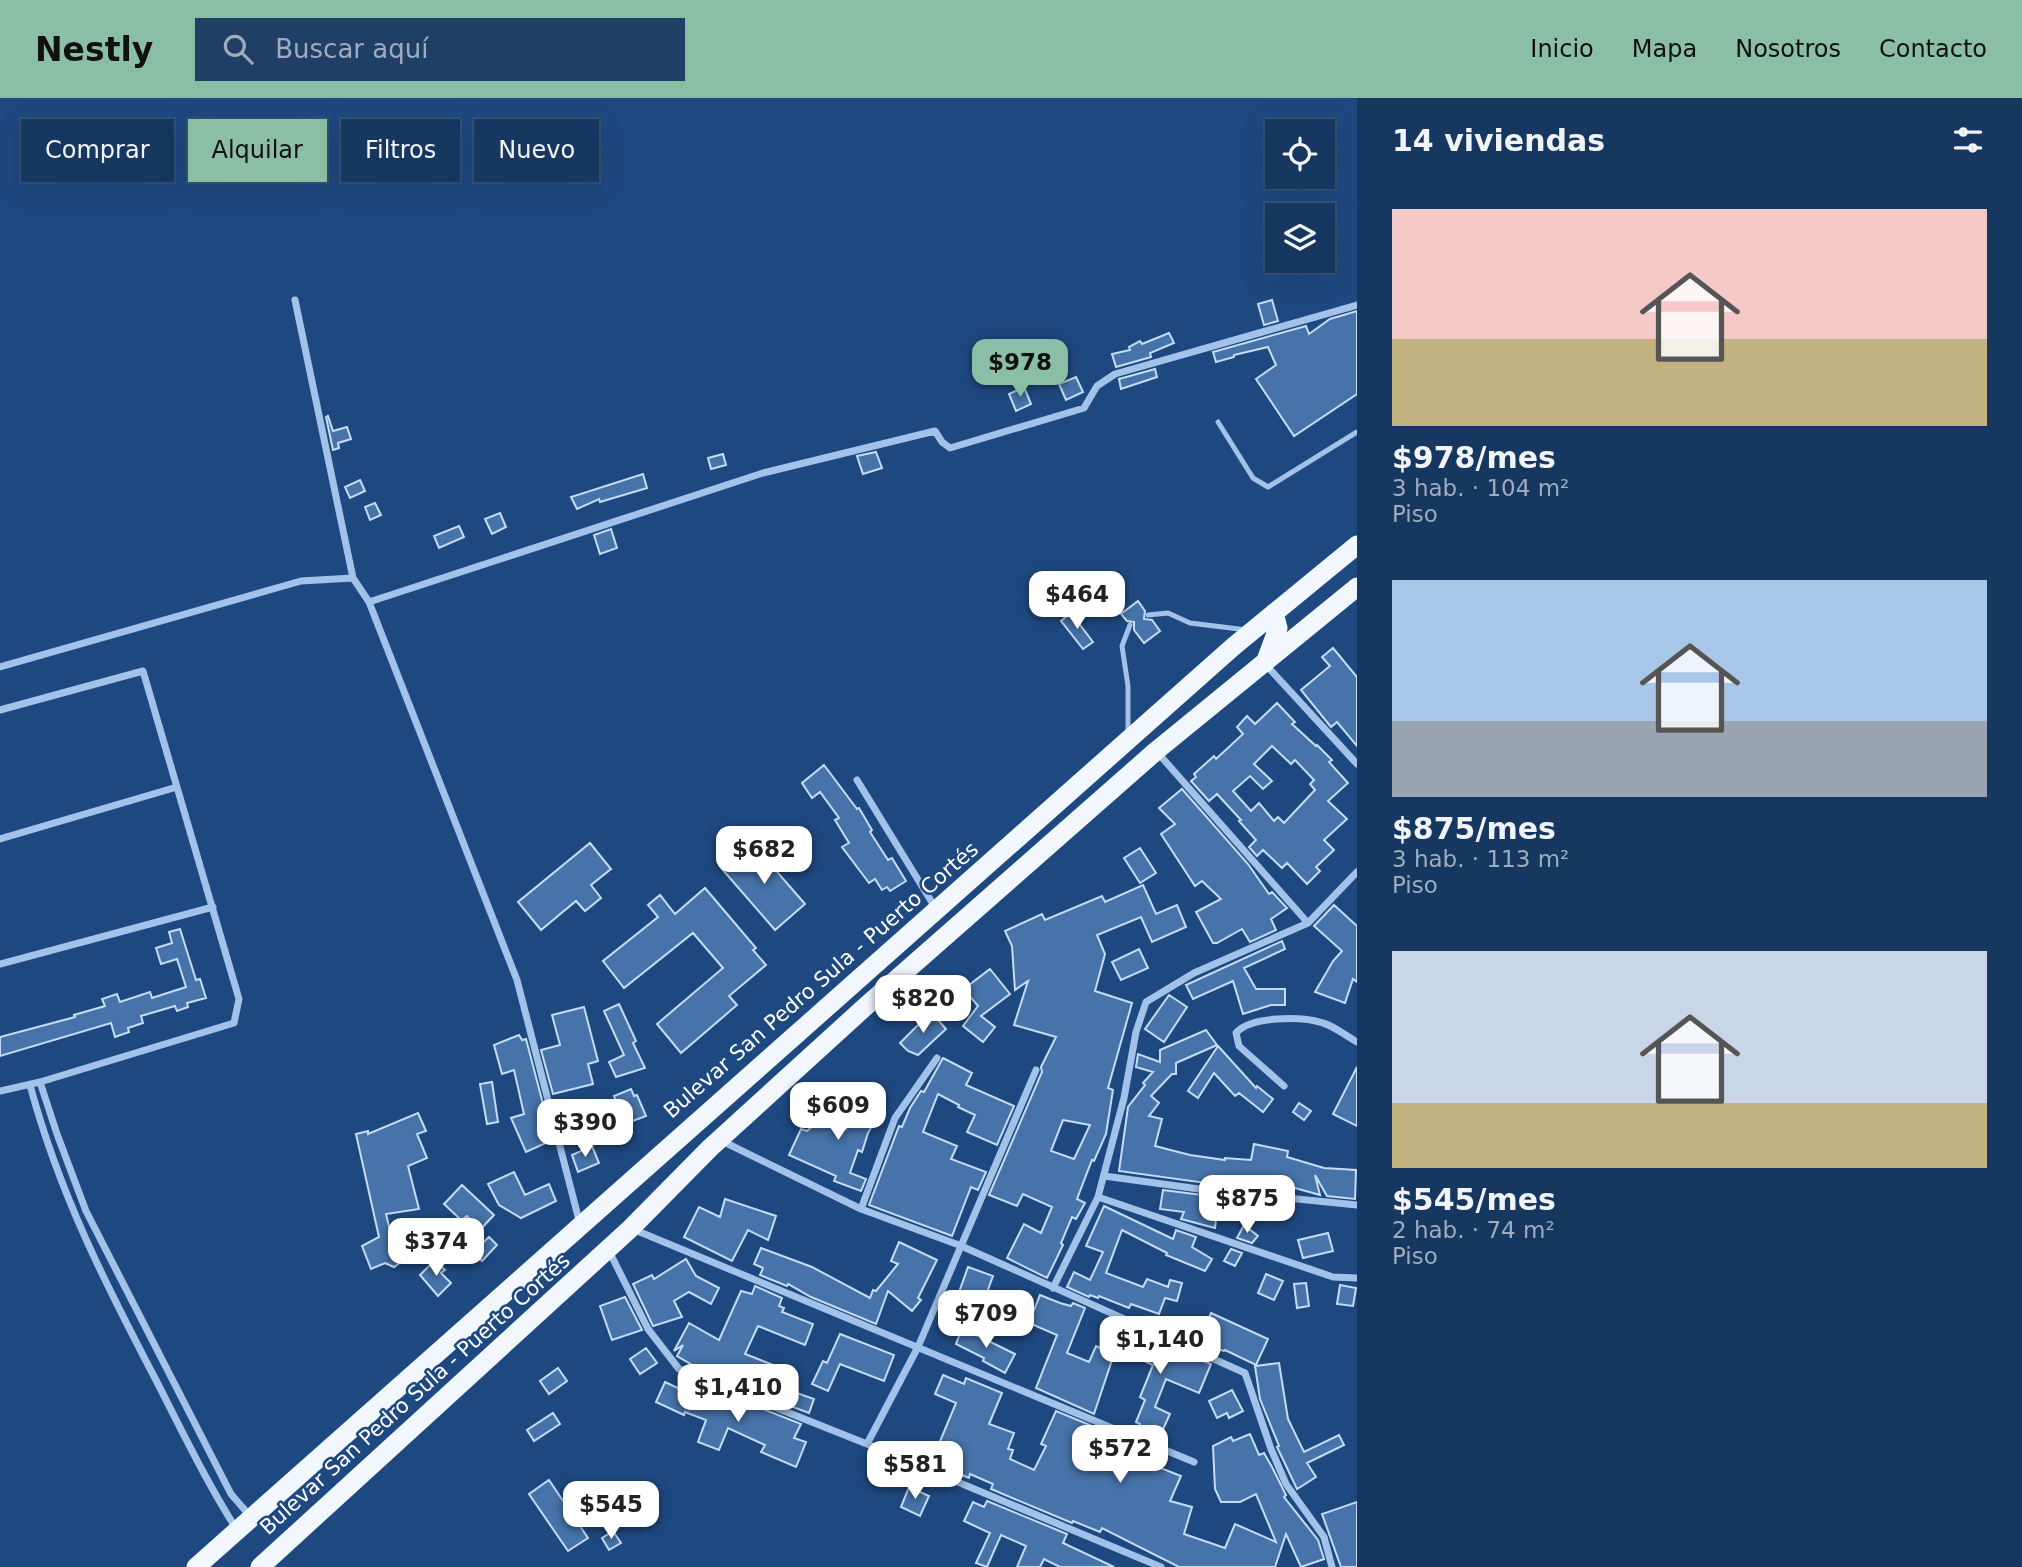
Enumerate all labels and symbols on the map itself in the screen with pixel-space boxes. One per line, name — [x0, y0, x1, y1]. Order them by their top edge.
pin: $978 — [979, 340, 1061, 399]
pin: $464 — [1036, 572, 1118, 631]
pin: $682 — [723, 826, 805, 886]
street label: Bulevar San Pedro Sula - Puerto Cortés — [659, 837, 983, 1123]
pin: $820 — [882, 976, 964, 1035]
pin: $609 — [797, 1082, 879, 1142]
pin: $390 — [544, 1100, 626, 1159]
pin: $875 — [1206, 1176, 1288, 1235]
pin: $374 — [395, 1218, 477, 1278]
street label: Bulevar San Pedro Sula - Puerto Cortés — [255, 1248, 575, 1540]
pin: $709 — [945, 1290, 1027, 1350]
pin: $1,140 — [1103, 1316, 1217, 1376]
pin: $1,410 — [681, 1364, 795, 1424]
pin: $572 — [1079, 1426, 1161, 1485]
pin: $581 — [874, 1442, 956, 1501]
pin: $545 — [570, 1482, 652, 1541]

